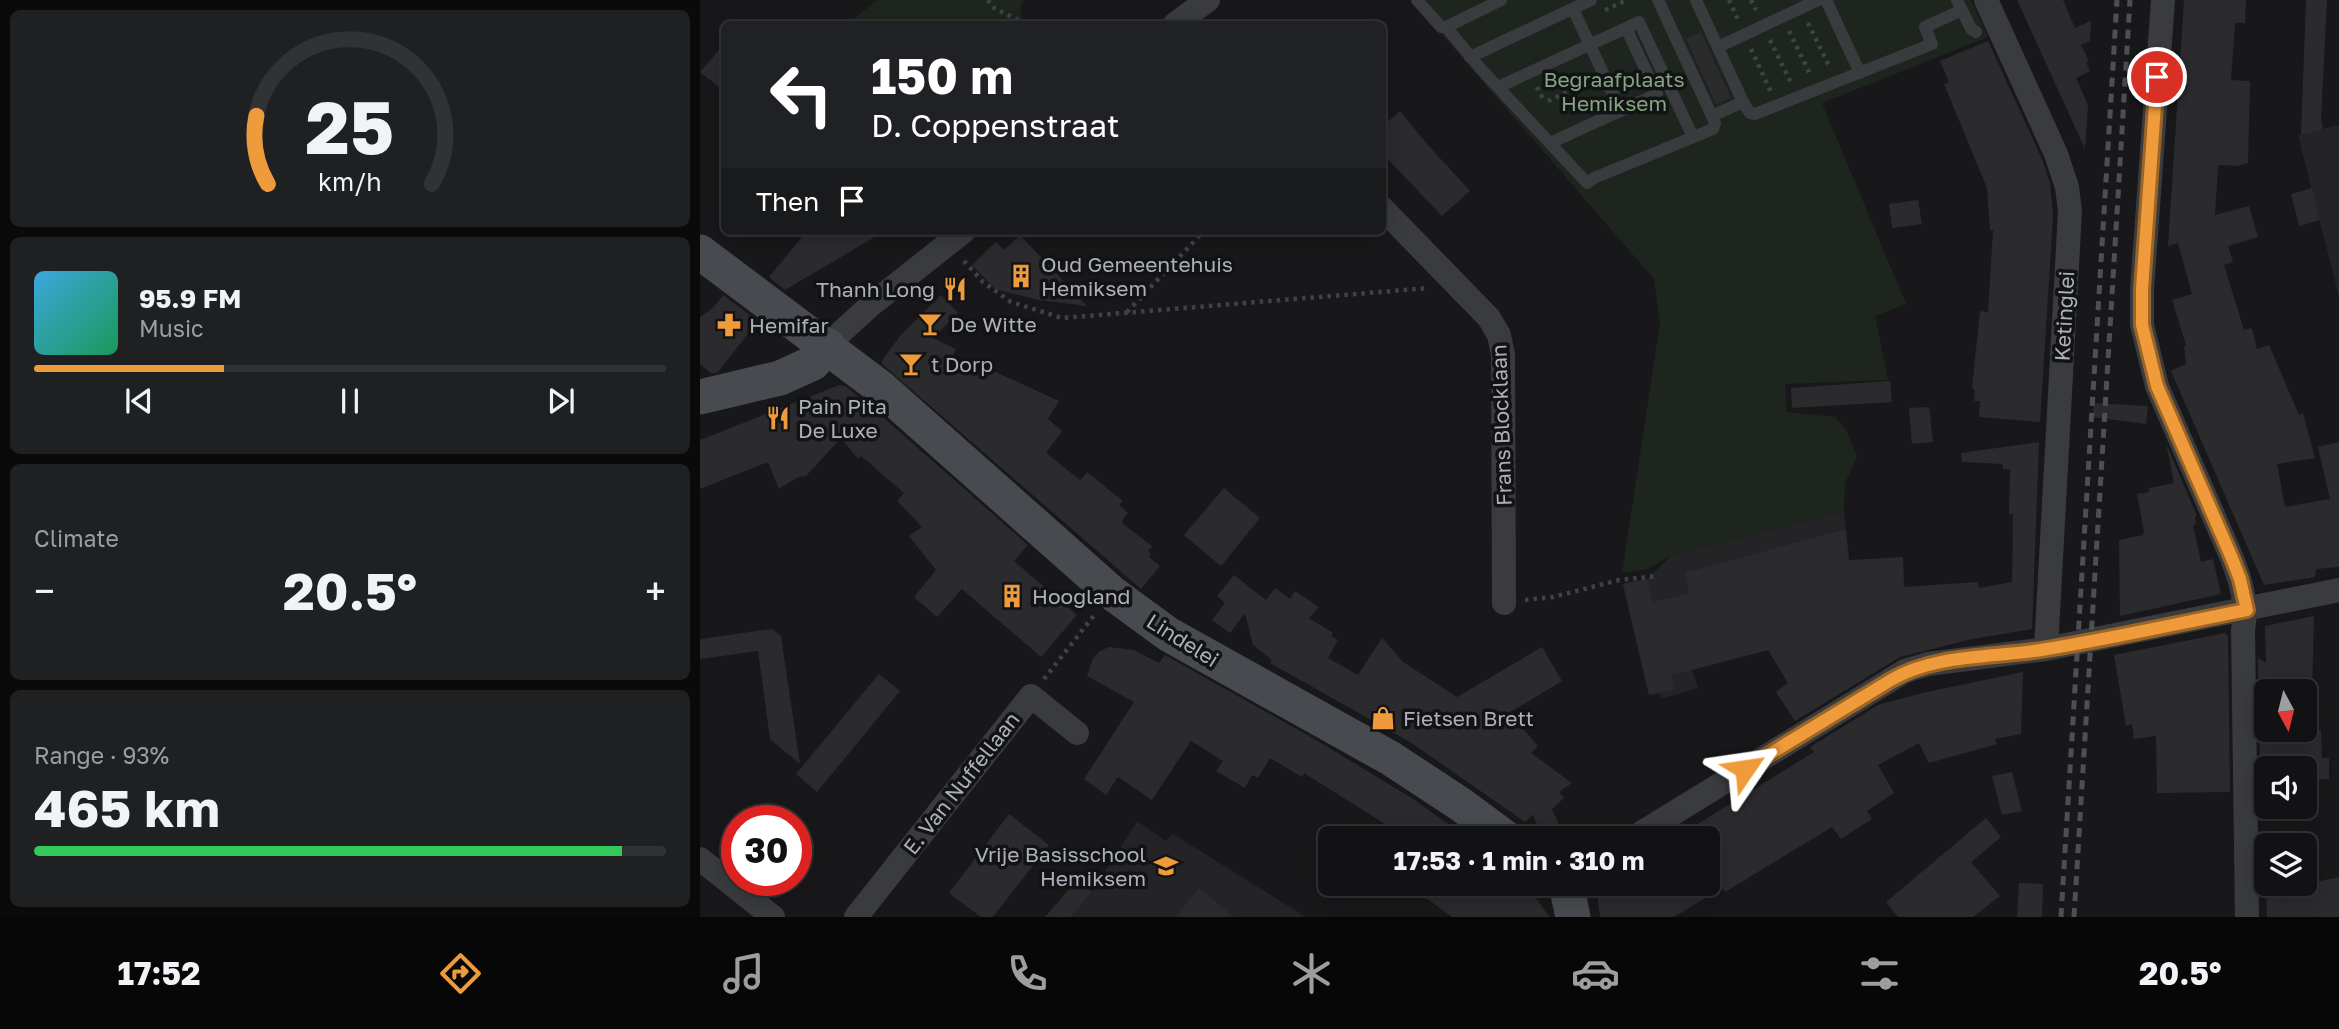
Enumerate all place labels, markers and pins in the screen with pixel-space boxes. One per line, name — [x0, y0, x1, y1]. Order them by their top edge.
pin — [2127, 47, 2187, 107]
place label: Oud Gemeentehuis Hemiksem — [1041, 251, 1233, 301]
building icon: Oud Gemeentehuis Hemiksem — [1007, 262, 1035, 290]
restaurant icon: Thanh Long — [941, 275, 969, 303]
place label: Thanh Long — [816, 276, 935, 302]
bar icon: De Witte — [916, 310, 944, 338]
pharmacy icon: Hemifar — [715, 311, 743, 339]
place label: De Witte — [950, 311, 1037, 337]
place label: Hemifar — [749, 312, 829, 338]
bar icon: t Dorp — [897, 350, 925, 378]
place label: t Dorp — [931, 351, 993, 377]
place label: Pain Pita De Luxe — [798, 393, 887, 443]
restaurant icon: Pain Pita De Luxe — [764, 404, 792, 432]
building icon: Hoogland — [998, 582, 1026, 610]
place label: Hoogland — [1032, 583, 1131, 609]
shop icon: Fietsen Brett — [1369, 704, 1397, 732]
place label: Fietsen Brett — [1403, 705, 1534, 731]
place label: Vrije Basisschool Hemiksem — [975, 841, 1146, 891]
school or university icon: Vrije Basisschool Hemiksem — [1152, 852, 1180, 880]

